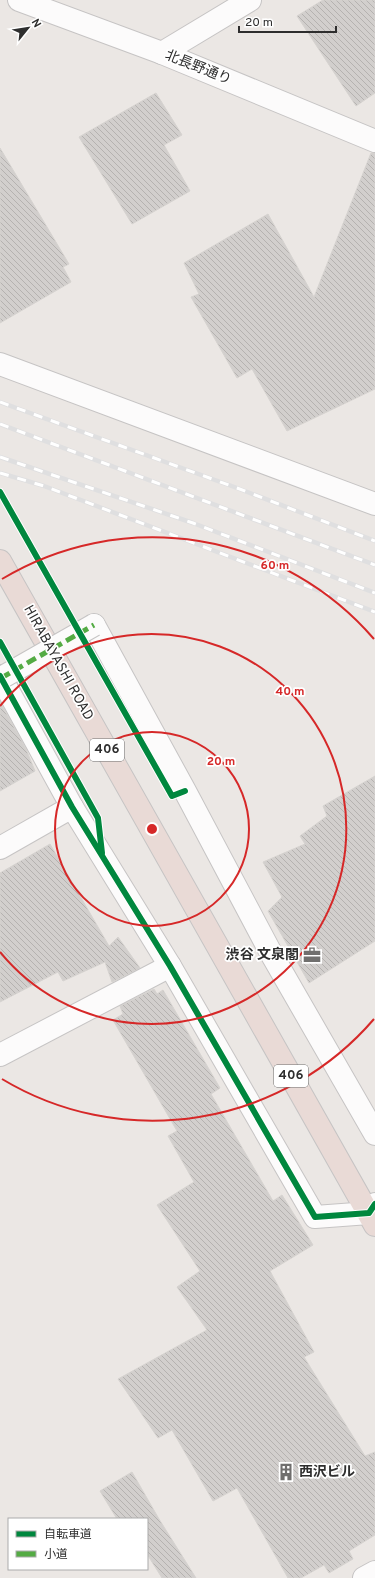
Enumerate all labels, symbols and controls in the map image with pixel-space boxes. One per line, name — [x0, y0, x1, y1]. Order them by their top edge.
north arrow — [8, 8, 48, 48]
scale bar — [239, 8, 336, 34]
text: 20 m — [245, 15, 273, 31]
text: N — [28, 17, 44, 30]
street label: 北長野通り — [162, 46, 234, 89]
text: 60 m — [261, 558, 289, 574]
street label: HIRABAYASHI ROAD — [19, 603, 97, 723]
text: 40 m — [275, 684, 305, 700]
road number: 406 — [90, 739, 124, 761]
text: 20 m — [207, 754, 235, 770]
centre of rings — [145, 822, 159, 836]
office icon: 渋谷 文泉閣 — [302, 945, 322, 965]
place label: 渋谷 文泉閣 — [226, 946, 299, 964]
road number: 406 — [274, 1065, 308, 1087]
building icon: 西沢ビル — [276, 1462, 296, 1482]
place label: 西沢ビル — [299, 1464, 355, 1481]
legend — [8, 1518, 148, 1570]
text: 自転車道 — [44, 1527, 92, 1543]
text: 小道 — [44, 1547, 68, 1563]

